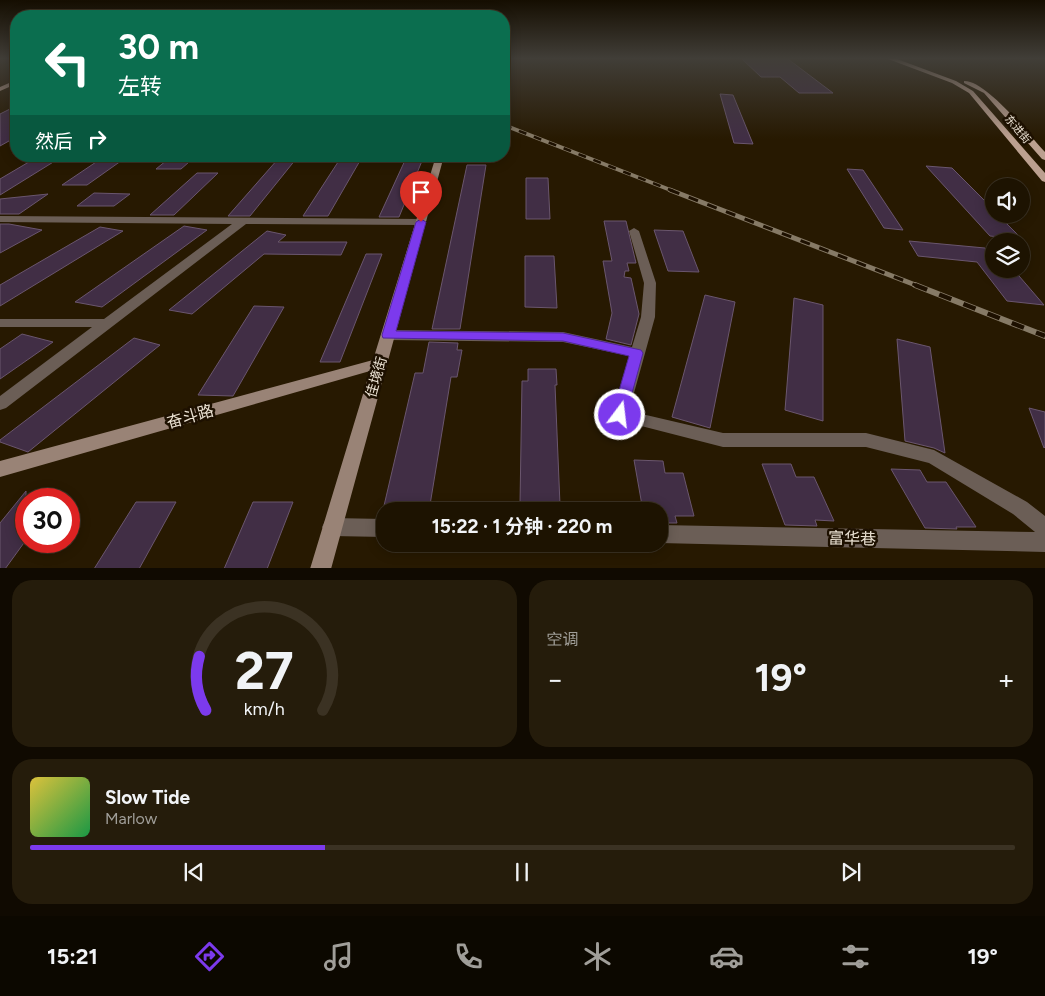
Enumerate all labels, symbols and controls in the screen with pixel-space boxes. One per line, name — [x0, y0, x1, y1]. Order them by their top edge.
text: 30 m — [118, 26, 199, 68]
icon: left — [35, 30, 100, 95]
text: 左转 — [118, 73, 162, 100]
street label: 东进街 — [1002, 113, 1033, 146]
icon: right — [83, 125, 111, 153]
text: 然后 — [35, 130, 73, 153]
pin — [400, 171, 442, 222]
icon: arrive — [407, 178, 435, 206]
map controls — [985, 178, 1030, 278]
button: sound — [985, 178, 1030, 223]
button: layers — [985, 233, 1030, 278]
street label: 佳境街 — [363, 355, 390, 400]
position arrow — [593, 388, 645, 440]
street label: 奋斗路 — [164, 401, 216, 432]
speed limit sign: 30 — [15, 488, 80, 553]
text: 15:22 · 1 分钟 · 220 m — [432, 515, 612, 538]
street label: 富华巷 — [828, 529, 876, 548]
text: 空调 — [547, 630, 579, 649]
text: 27 — [235, 640, 294, 702]
text: 19° — [755, 655, 807, 701]
text: − — [547, 662, 564, 696]
text: + — [998, 662, 1015, 696]
text: km/h — [244, 698, 285, 719]
text: Slow Tide — [105, 786, 190, 809]
text: Marlow — [105, 809, 157, 828]
icon: previous — [180, 858, 208, 886]
icon: pause — [508, 858, 536, 886]
icon: next — [837, 858, 865, 886]
icon: directions — [192, 939, 227, 974]
icon: music — [321, 939, 356, 974]
icon: phone — [451, 939, 486, 974]
icon: climate — [580, 939, 615, 974]
icon: car — [709, 939, 744, 974]
icon: filters — [838, 939, 873, 974]
text: 15:21 — [47, 943, 98, 970]
text: 19° — [967, 943, 998, 970]

